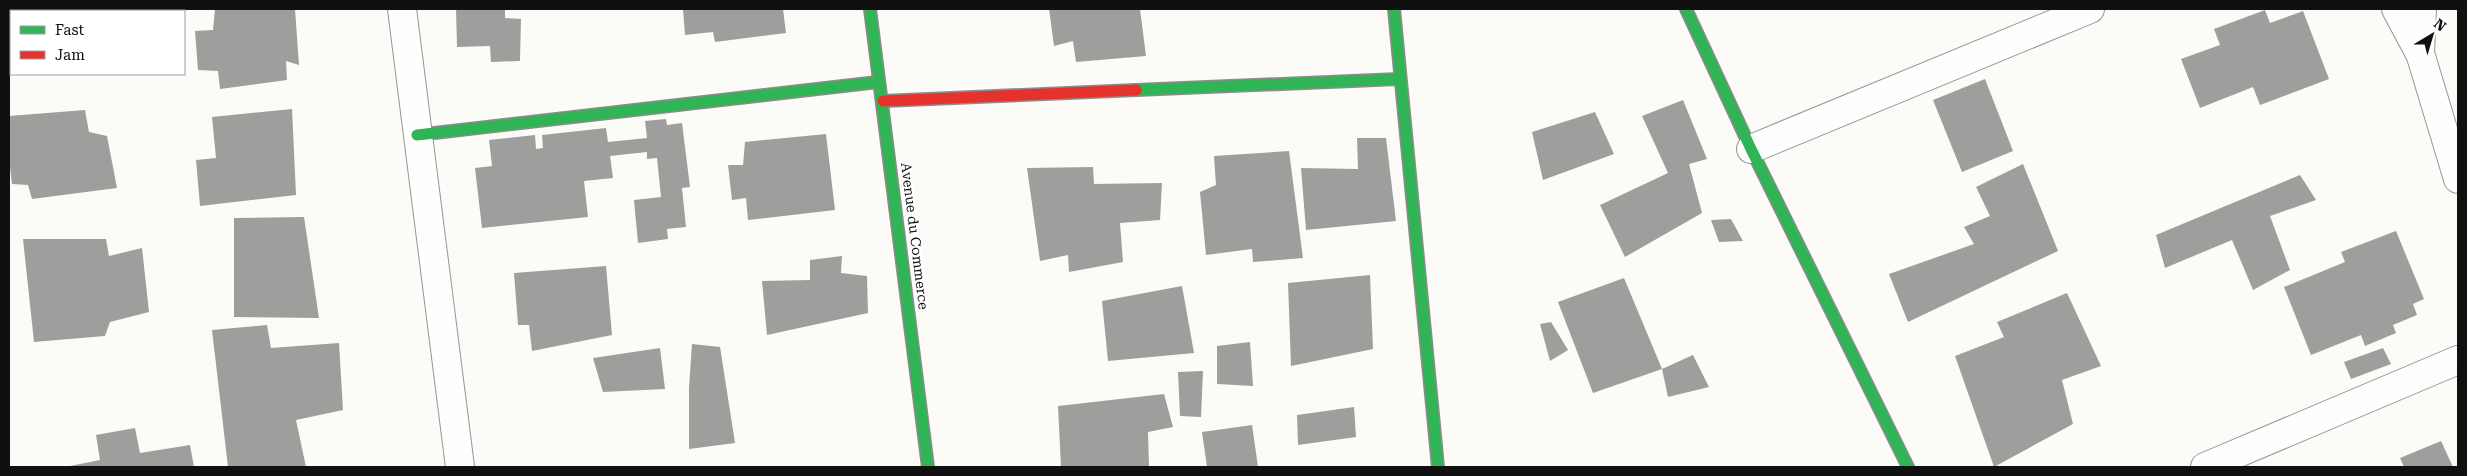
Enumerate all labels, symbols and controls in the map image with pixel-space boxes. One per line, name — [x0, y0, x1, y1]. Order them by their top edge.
legend — [10, 10, 185, 75]
north arrow — [2407, 10, 2457, 60]
text: N — [2431, 15, 2449, 35]
text: Fast — [55, 21, 85, 39]
text: Jam — [55, 46, 85, 64]
street label: Avenue du Commerce — [898, 162, 932, 311]

